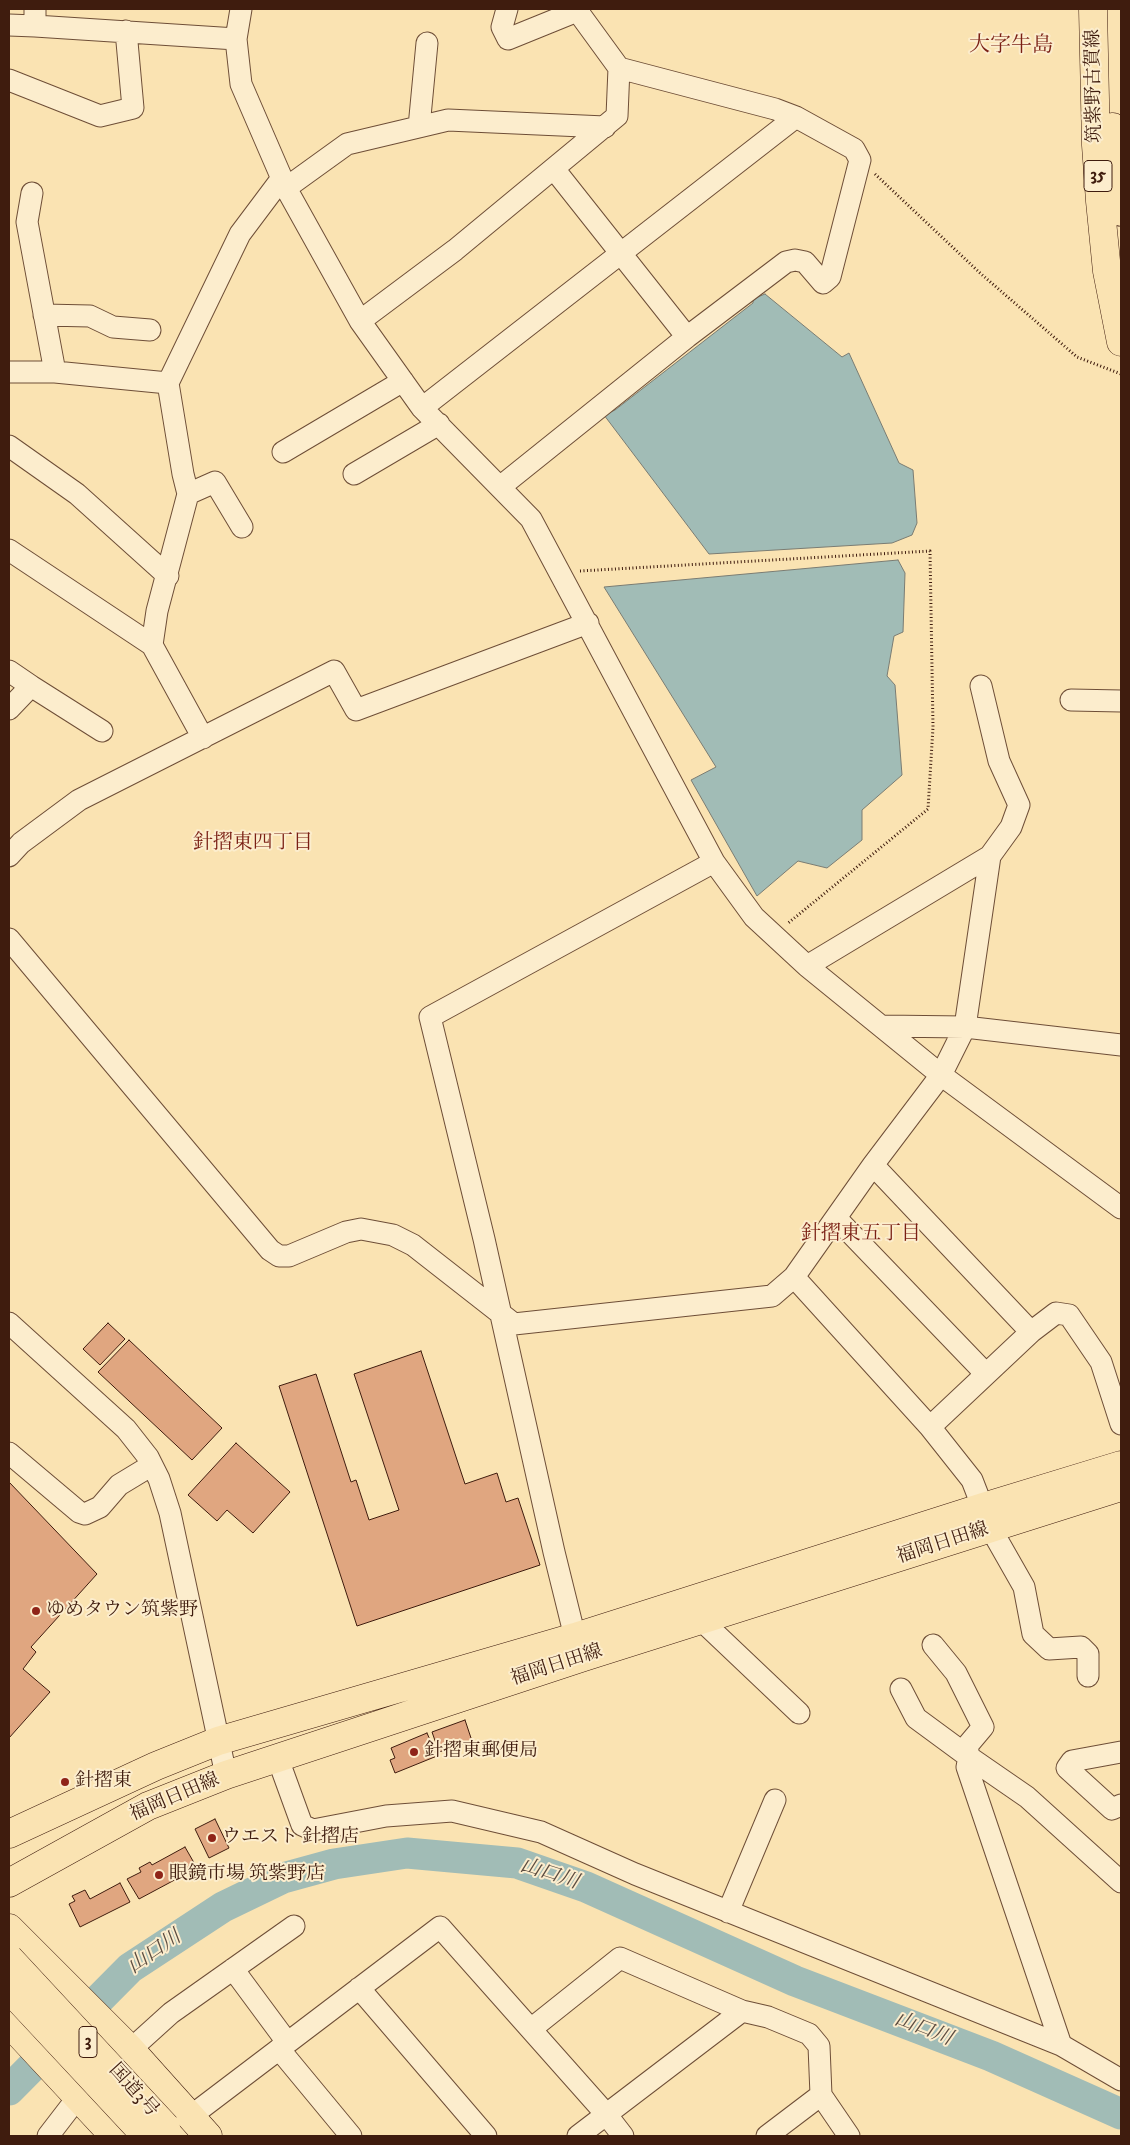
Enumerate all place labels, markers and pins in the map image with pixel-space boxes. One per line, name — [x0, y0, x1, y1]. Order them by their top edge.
place label: ゆめタウン筑紫野 — [46, 1600, 198, 1622]
marker: ゆめタウン筑紫野 — [30, 1605, 42, 1617]
place label: 針摺東郵便局 — [424, 1741, 538, 1763]
marker: 針摺東郵便局 — [408, 1746, 420, 1758]
place label: 針摺東 — [75, 1771, 132, 1793]
marker: 針摺東 — [59, 1776, 71, 1788]
place label: ウエスト 針摺店 — [222, 1827, 359, 1849]
marker: ウエスト 針摺店 — [206, 1832, 218, 1844]
place label: 眼鏡市場 筑紫野店 — [169, 1864, 325, 1886]
marker: 眼鏡市場 筑紫野店 — [153, 1869, 165, 1881]

